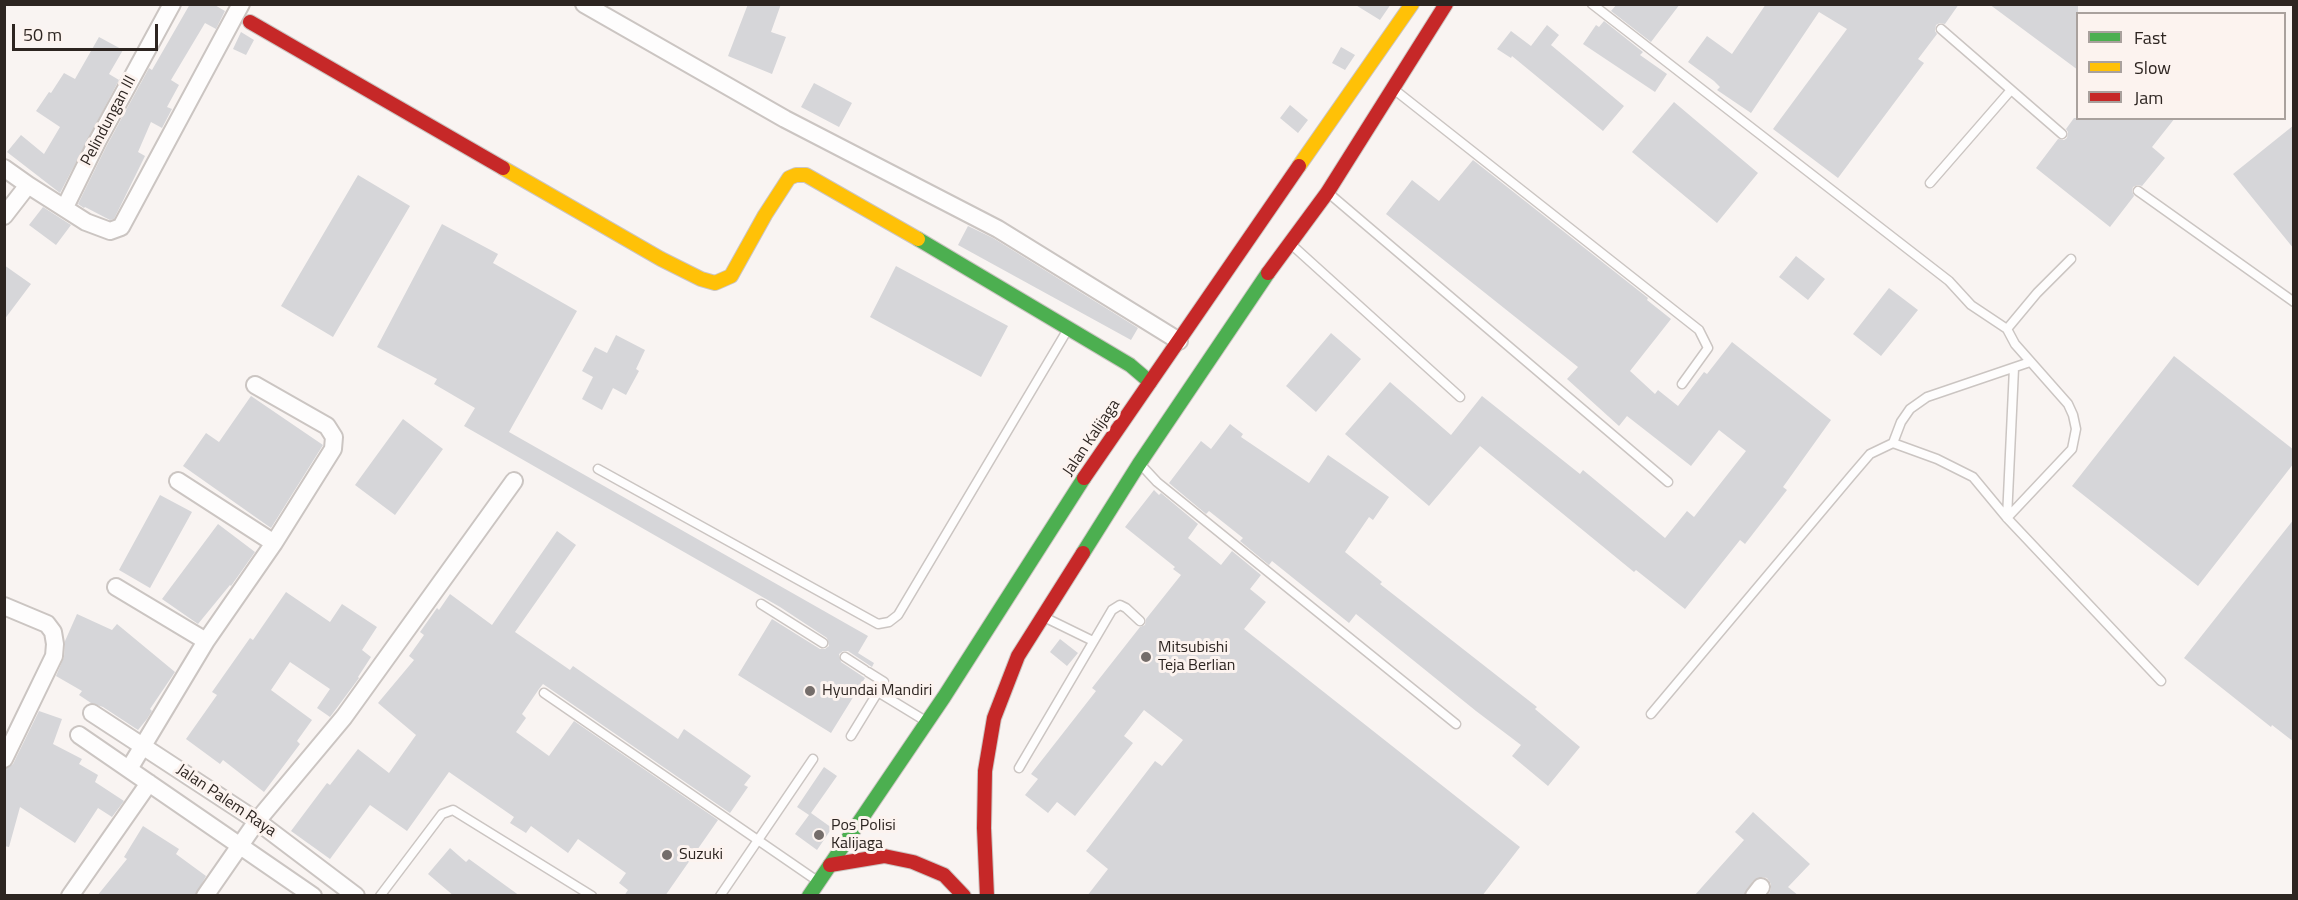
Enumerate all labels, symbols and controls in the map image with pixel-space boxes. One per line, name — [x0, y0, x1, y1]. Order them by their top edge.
scale bar — [15, 12, 160, 50]
legend — [2076, 12, 2286, 120]
text: 50 m — [23, 21, 62, 48]
text: Fast — [2134, 24, 2167, 51]
text: Slow — [2134, 54, 2171, 81]
street label: Pelindungan III — [77, 73, 141, 169]
text: Jam — [2134, 84, 2163, 111]
street label: Jalan Kalijaga — [1059, 396, 1125, 480]
place label: Mitsubishi Teja Berlian — [1158, 638, 1235, 676]
marker: Mitsubishi Teja Berlian — [1139, 650, 1153, 664]
place label: Hyundai Mandiri — [822, 681, 932, 701]
marker: Hyundai Mandiri — [803, 684, 817, 698]
street label: Jalan Palem Raya — [173, 761, 279, 841]
place label: Pos Polisi Kalijaga — [831, 816, 896, 854]
marker: Pos Polisi Kalijaga — [812, 828, 826, 842]
place label: Suzuki — [679, 845, 723, 865]
marker: Suzuki — [660, 848, 674, 862]

